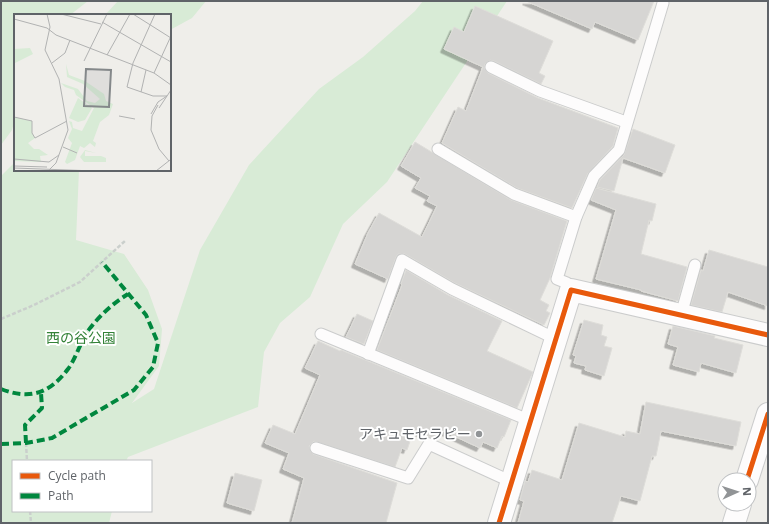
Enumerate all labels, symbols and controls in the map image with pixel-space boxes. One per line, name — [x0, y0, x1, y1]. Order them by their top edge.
inset map — [14, 14, 171, 171]
park label: 西の谷公園 — [46, 328, 116, 347]
place label: アキュモセラピー — [359, 424, 471, 443]
marker: アキュモセラピー — [474, 429, 484, 439]
legend — [12, 460, 152, 512]
text: Cycle path — [48, 467, 106, 484]
north arrow — [717, 472, 757, 512]
text: Path — [48, 487, 74, 504]
text: N — [740, 487, 755, 496]

